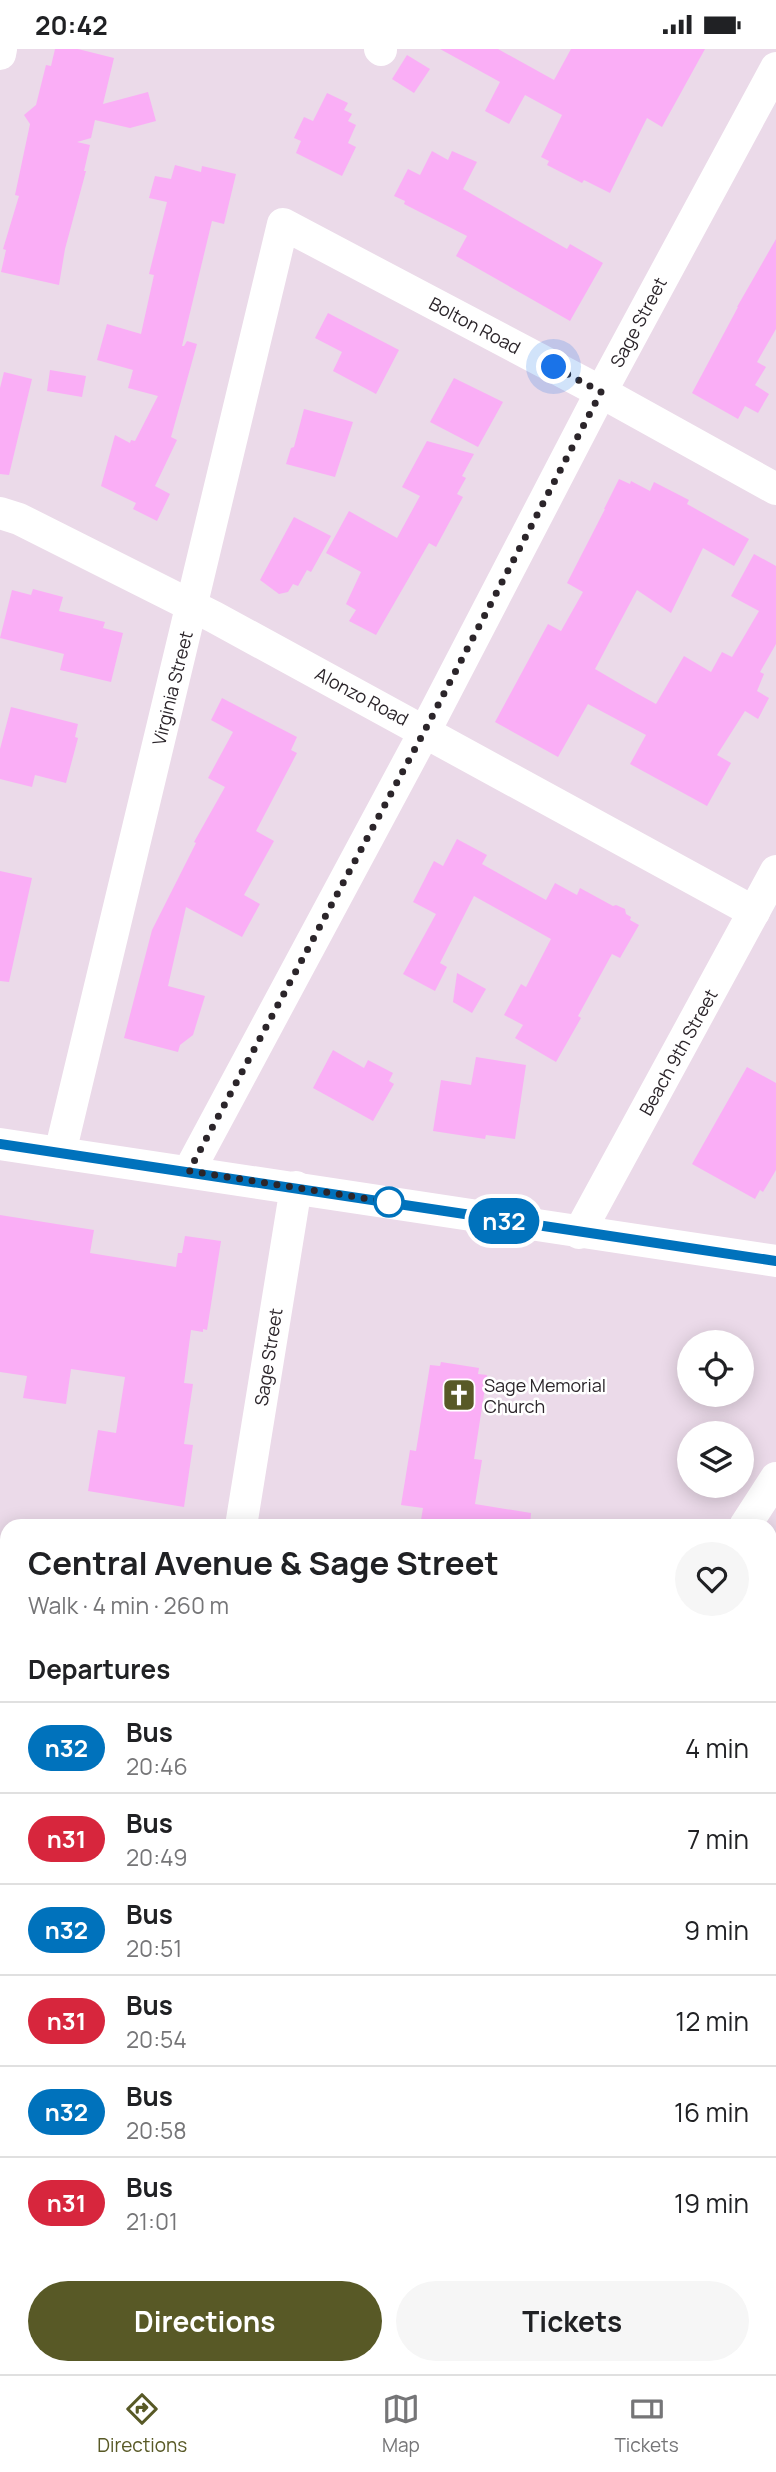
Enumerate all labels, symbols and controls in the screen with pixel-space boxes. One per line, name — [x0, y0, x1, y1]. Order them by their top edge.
text: 20:42 — [35, 7, 108, 43]
street label: Sage Street — [604, 273, 672, 371]
street label: Bolton Road — [425, 291, 525, 359]
your location — [536, 349, 571, 384]
street label: Virginia Street — [146, 628, 198, 748]
street label: Alonzo Road — [311, 661, 413, 731]
street label: Beach 9th Street — [633, 984, 723, 1120]
unlabelled marker — [374, 1187, 404, 1217]
line badge: n32 — [464, 1198, 544, 1244]
text: n32 — [482, 1204, 526, 1237]
street label: Sage Street — [248, 1306, 288, 1408]
map controls — [677, 1330, 754, 1498]
button: locate — [677, 1330, 754, 1407]
place label: Sage Memorial Church — [484, 1373, 606, 1418]
church icon: Sage Memorial Church — [440, 1376, 478, 1414]
button: layers — [677, 1421, 754, 1498]
text: Central Avenue & Sage Street — [28, 1540, 499, 1585]
button: heart — [675, 1542, 749, 1616]
text: Walk · 4 min · 260 m — [28, 1589, 229, 1621]
text: Departures — [28, 1651, 170, 1687]
text: Bus — [126, 1714, 173, 1750]
text: 4 min — [685, 1730, 749, 1766]
text: n32 — [45, 1731, 88, 1764]
text: 20:46 — [126, 1750, 188, 1782]
text: Bus — [126, 1805, 173, 1841]
text: 7 min — [687, 1821, 749, 1857]
text: n31 — [47, 1822, 86, 1855]
text: 20:49 — [126, 1841, 188, 1873]
text: Bus — [126, 1896, 173, 1932]
text: 9 min — [684, 1912, 749, 1948]
text: n32 — [45, 1913, 88, 1946]
text: 20:51 — [126, 1932, 182, 1964]
text: Bus — [126, 1987, 173, 2023]
text: 12 min — [675, 2003, 749, 2039]
text: n31 — [47, 2004, 86, 2037]
text: 20:54 — [126, 2023, 187, 2055]
text: Bus — [126, 2078, 173, 2114]
text: 16 min — [674, 2094, 749, 2130]
text: n32 — [45, 2095, 88, 2128]
text: 20:58 — [126, 2114, 187, 2146]
text: Bus — [126, 2169, 173, 2205]
text: 19 min — [674, 2185, 749, 2221]
text: n31 — [47, 2186, 86, 2219]
text: 21:01 — [126, 2205, 178, 2237]
button: Directions — [28, 2281, 382, 2361]
button: Tickets — [396, 2281, 749, 2361]
tab: Directions — [97, 2390, 187, 2458]
tab: Map — [382, 2390, 420, 2458]
tab: Tickets — [614, 2390, 679, 2458]

